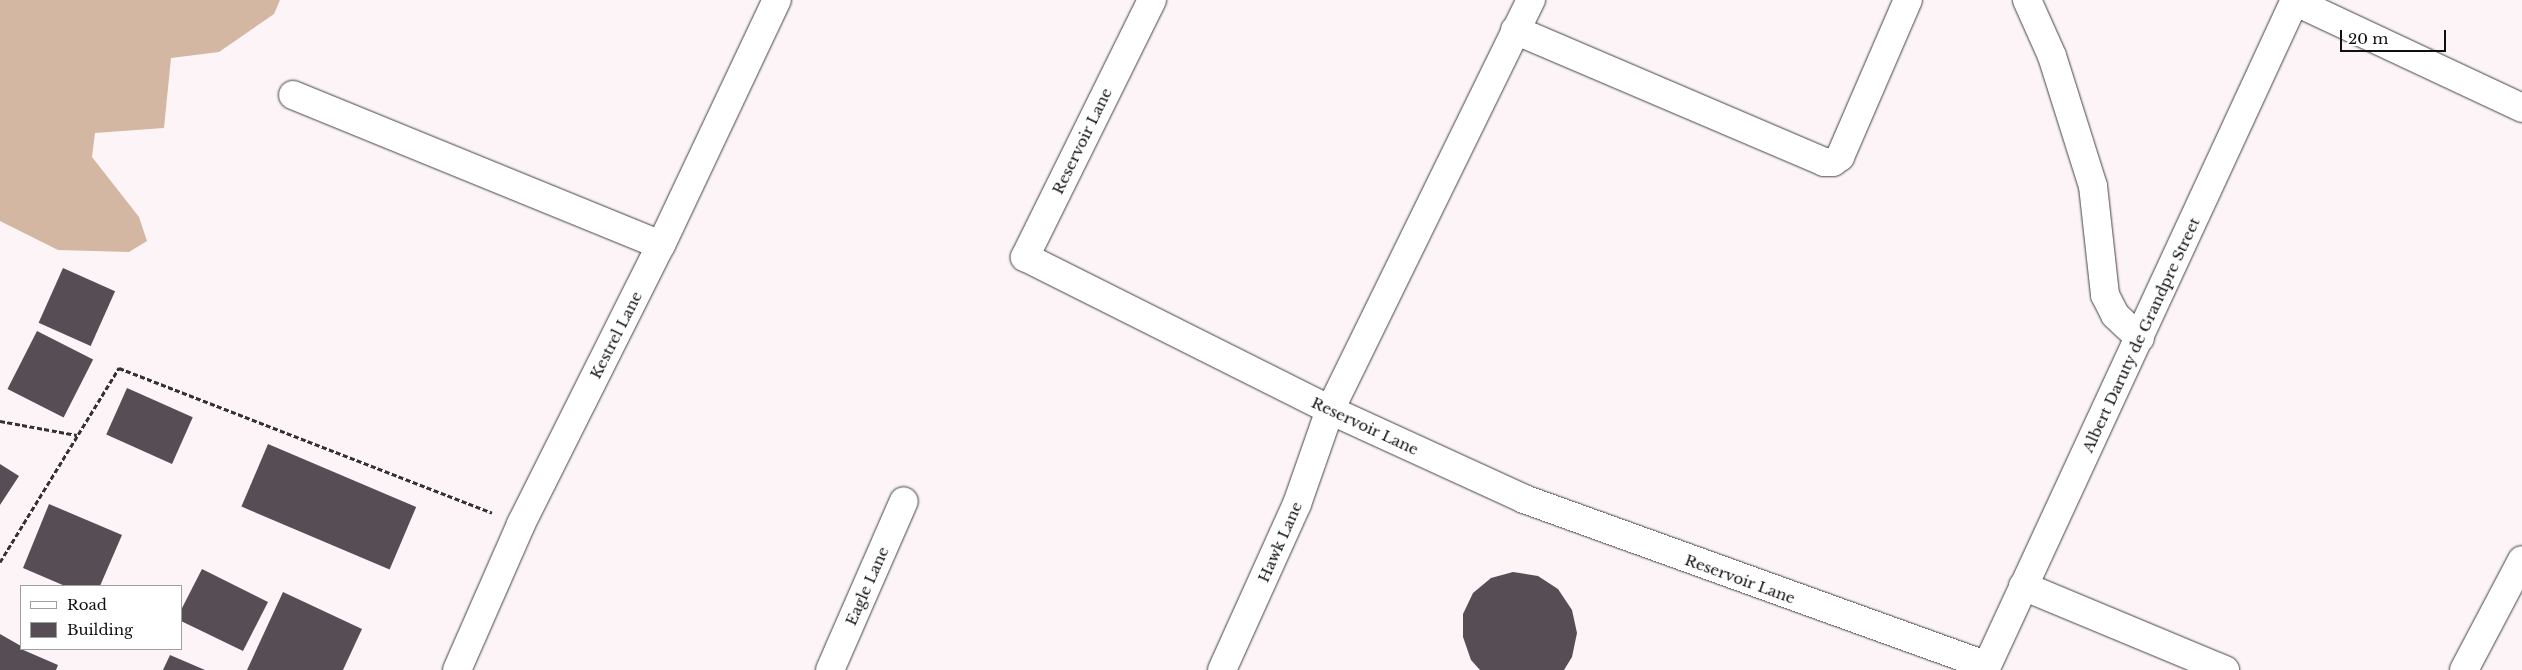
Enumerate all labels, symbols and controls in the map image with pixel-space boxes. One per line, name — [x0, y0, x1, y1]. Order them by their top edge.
scale bar — [2342, 20, 2448, 52]
text: 20 m — [2348, 29, 2388, 48]
street label: Reservoir Lane — [1048, 85, 1116, 197]
street label: Albert Daruty de Grandpre Street — [2078, 215, 2204, 455]
street label: Kestrel Lane — [586, 288, 646, 382]
street label: Reservoir Lane — [1309, 393, 1421, 459]
street label: Hawk Lane — [1254, 499, 1306, 585]
street label: Eagle Lane — [842, 544, 892, 628]
street label: Reservoir Lane — [1682, 551, 1798, 607]
legend — [20, 585, 182, 650]
text: Road — [67, 595, 107, 614]
text: Building — [67, 620, 133, 639]

